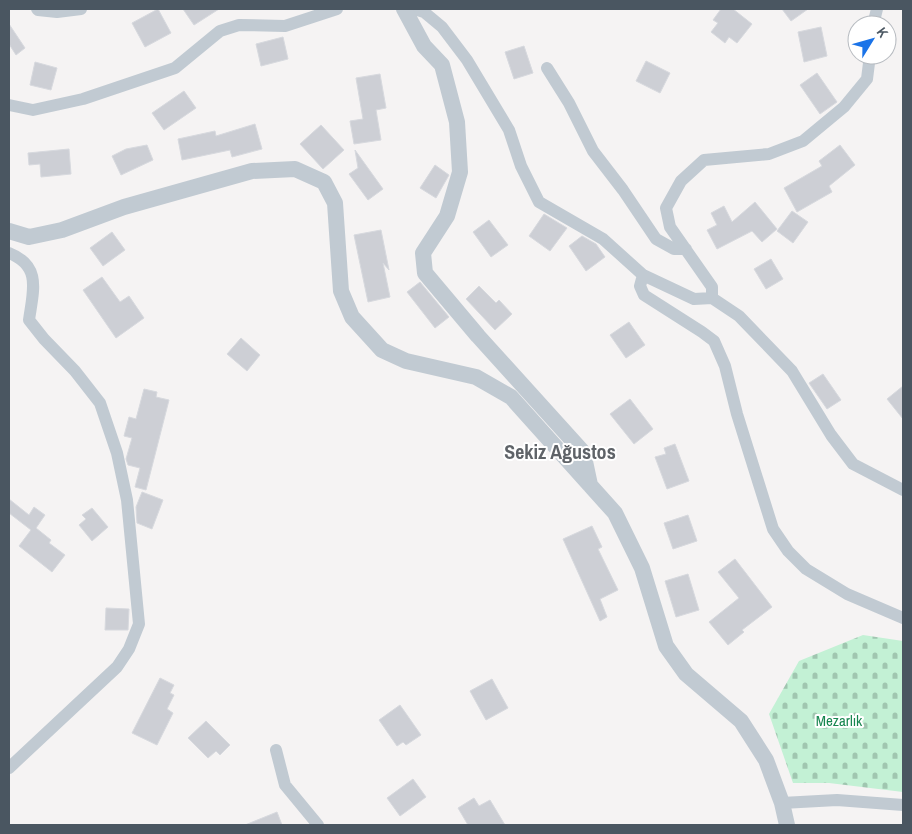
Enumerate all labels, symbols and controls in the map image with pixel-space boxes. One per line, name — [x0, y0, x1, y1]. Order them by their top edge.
north arrow — [847, 15, 897, 65]
text: K — [873, 23, 892, 41]
district label: Sekiz Ağustos — [504, 438, 616, 465]
park label: Mezarlık — [816, 710, 863, 731]

